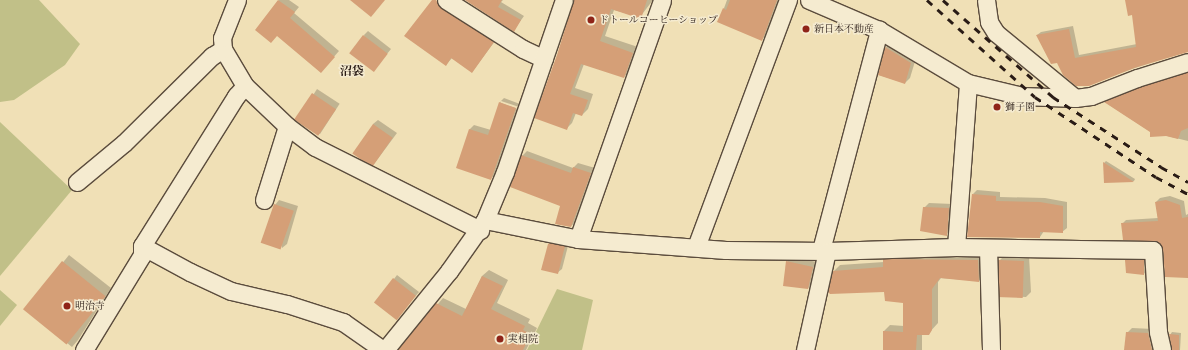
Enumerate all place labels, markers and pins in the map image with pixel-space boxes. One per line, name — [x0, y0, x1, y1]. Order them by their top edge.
place label: ドトールコーヒーショップ — [599, 14, 719, 26]
marker: ドトールコーヒーショップ — [586, 15, 596, 25]
place label: 新日本不動産 — [814, 23, 874, 35]
marker: 新日本不動産 — [801, 24, 811, 34]
place label: 獅子園 — [1005, 101, 1035, 113]
marker: 獅子園 — [992, 102, 1002, 112]
place label: 明治寺 — [75, 300, 105, 312]
marker: 明治寺 — [62, 301, 72, 311]
place label: 実相院 — [508, 333, 538, 345]
marker: 実相院 — [495, 334, 505, 344]

